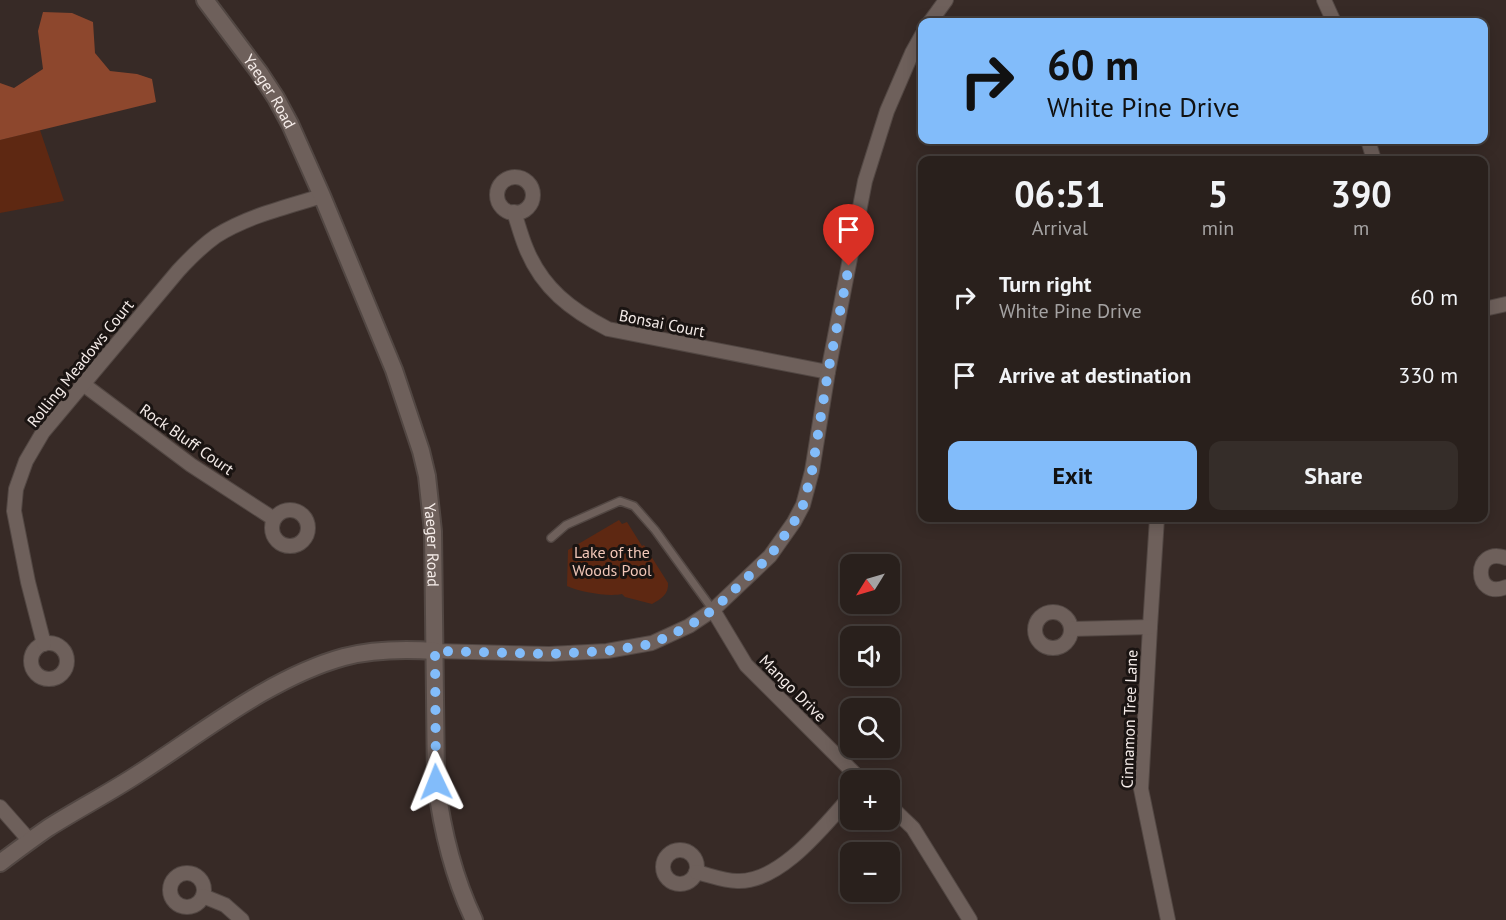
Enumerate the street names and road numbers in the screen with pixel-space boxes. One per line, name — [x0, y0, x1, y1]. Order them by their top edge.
street label: Yaeger Road — [239, 50, 300, 132]
street label: Rolling Meadows Court — [22, 295, 138, 431]
street label: Bonsai Court — [617, 305, 707, 341]
street label: Rock Bluff Court — [136, 399, 238, 479]
street label: Yaeger Road — [420, 502, 444, 587]
street label: Cinnamon Tree Lane — [1117, 649, 1141, 789]
street label: Mango Drive — [755, 650, 831, 726]

